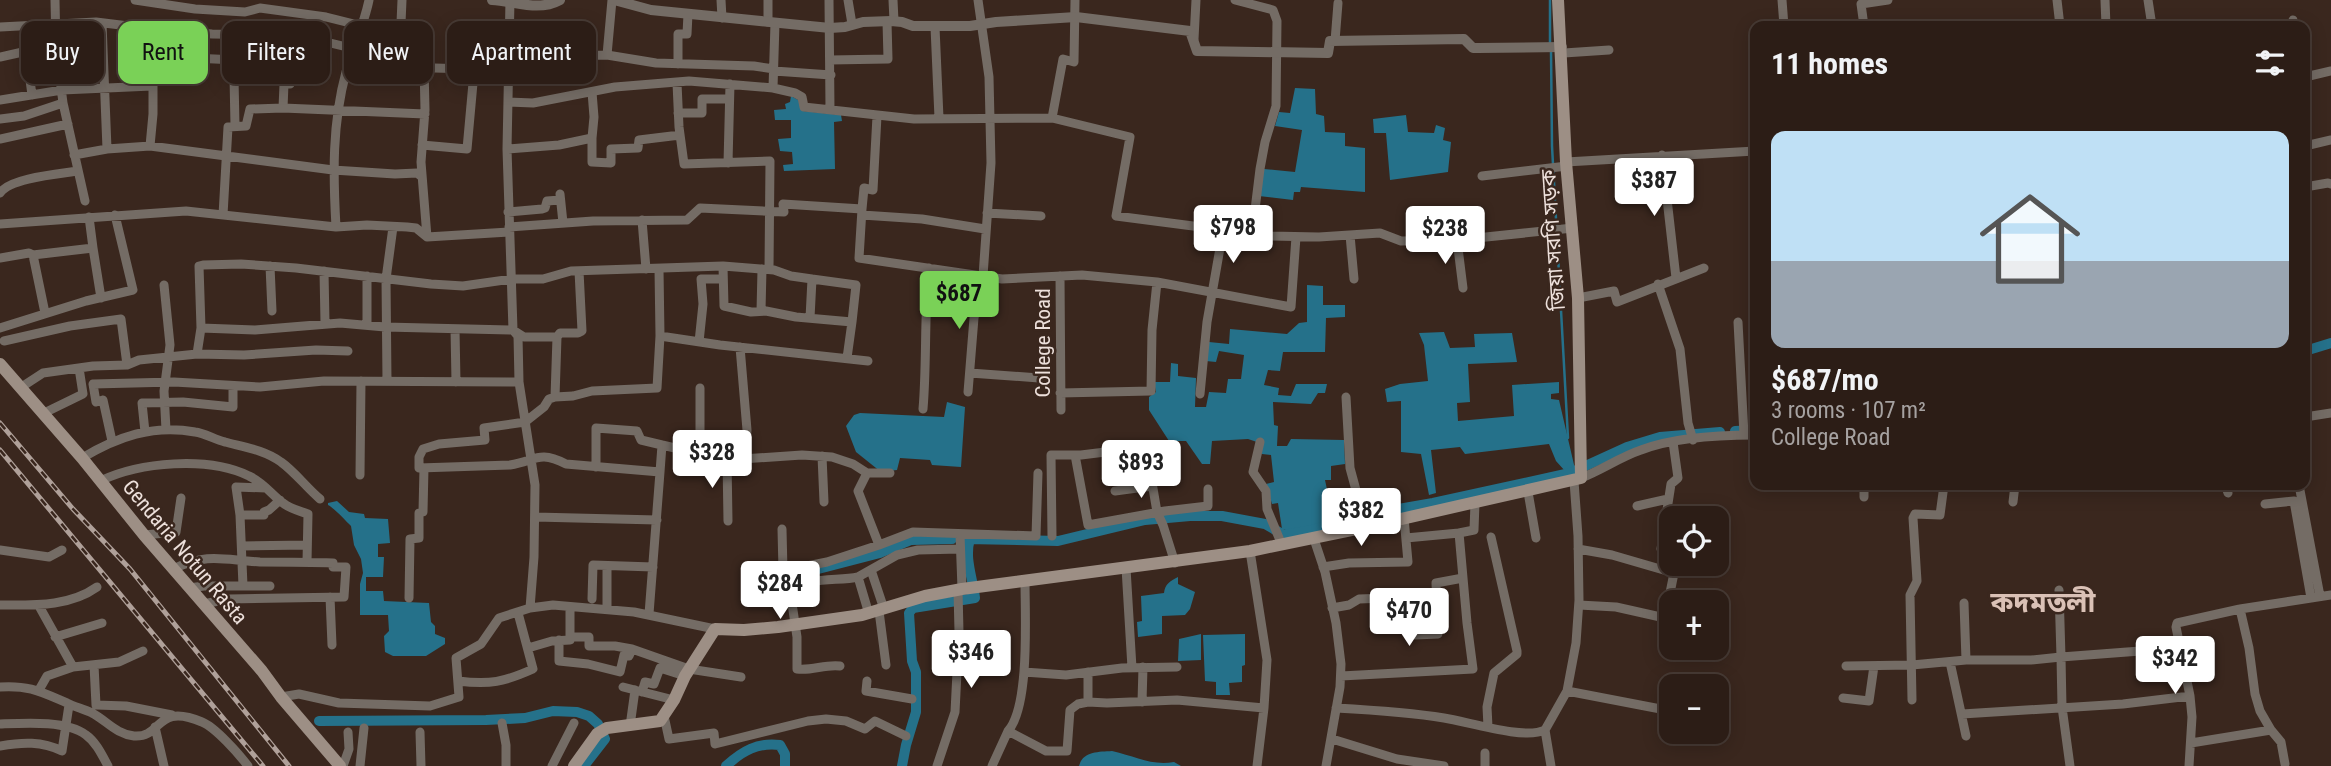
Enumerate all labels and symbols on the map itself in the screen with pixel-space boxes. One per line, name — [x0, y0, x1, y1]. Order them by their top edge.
pin: $387 — [1613, 158, 1695, 218]
street label: জিয়া সরণি সড়ক — [1536, 168, 1570, 312]
pin: $798 — [1192, 205, 1274, 265]
pin: $238 — [1404, 206, 1486, 266]
pin: $687 — [918, 272, 1000, 331]
street label: College Road — [1031, 288, 1055, 398]
pin: $328 — [671, 430, 753, 490]
pin: $893 — [1100, 440, 1182, 500]
street label: Gendaria Notun Rasta — [118, 475, 252, 629]
pin: $382 — [1320, 489, 1402, 548]
pin: $284 — [739, 562, 821, 621]
district label: কদমতলী — [1990, 586, 2097, 619]
pin: $470 — [1368, 588, 1450, 648]
pin: $346 — [930, 630, 1012, 690]
pin: $342 — [2134, 636, 2216, 696]

